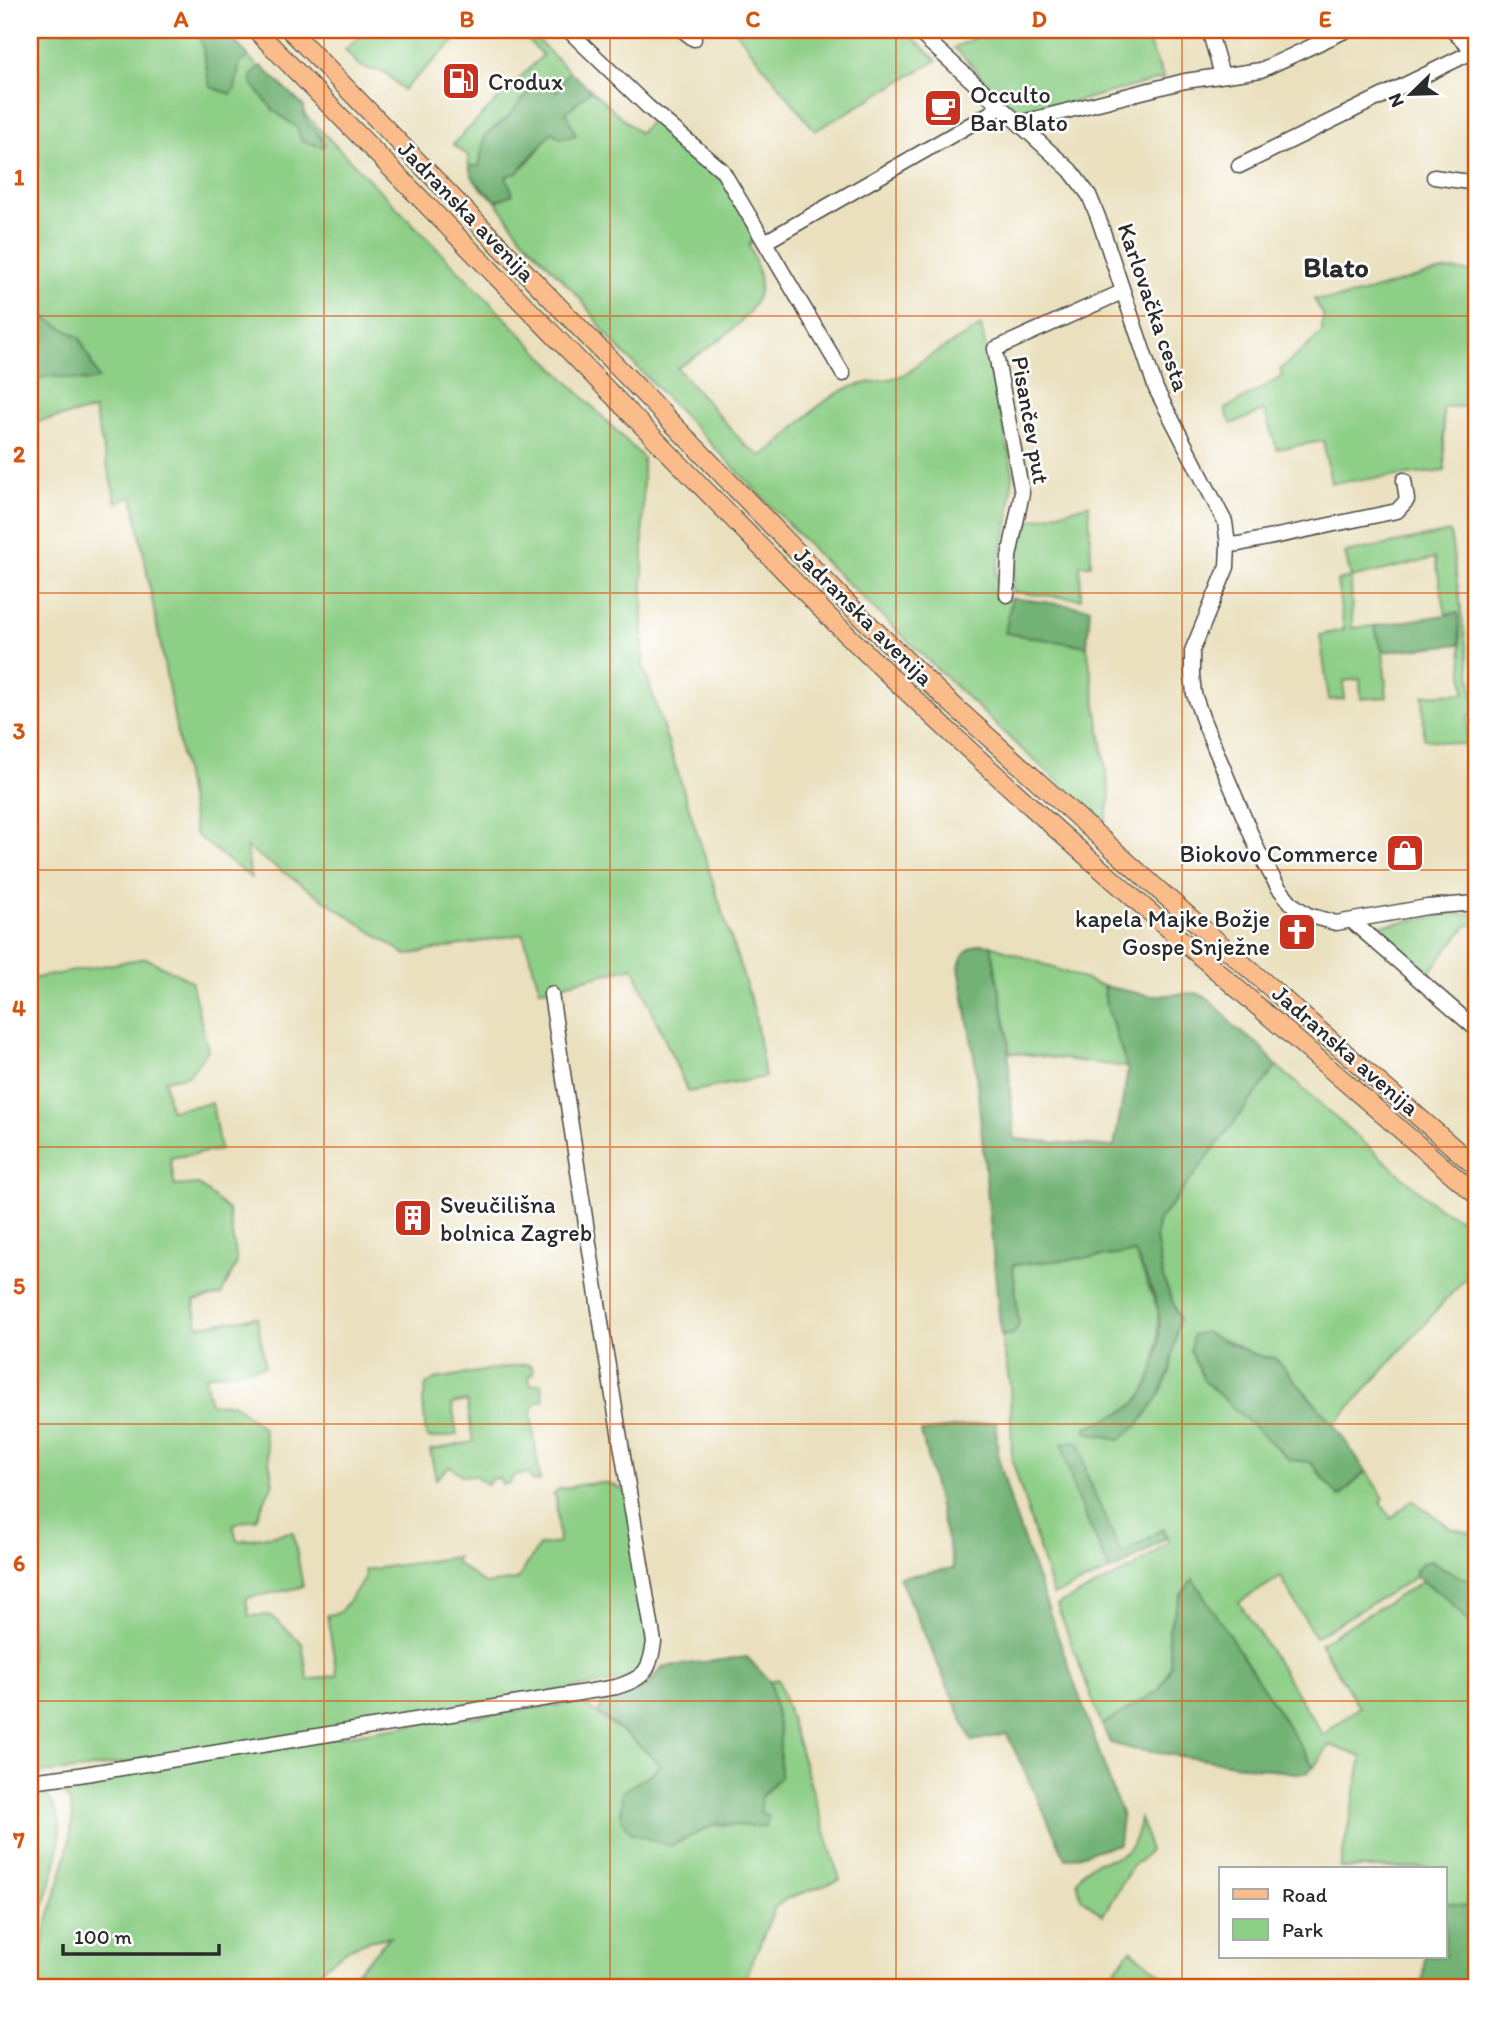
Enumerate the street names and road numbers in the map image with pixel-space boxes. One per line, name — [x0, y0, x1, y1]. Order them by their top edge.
street label: Jadranska avenija — [392, 134, 542, 288]
street label: Karlovačka cesta — [1112, 219, 1197, 395]
street label: Pisančev put — [1005, 354, 1057, 486]
street label: Jadranska avenija — [788, 540, 940, 692]
street label: Jadranska avenija — [1267, 978, 1426, 1122]

